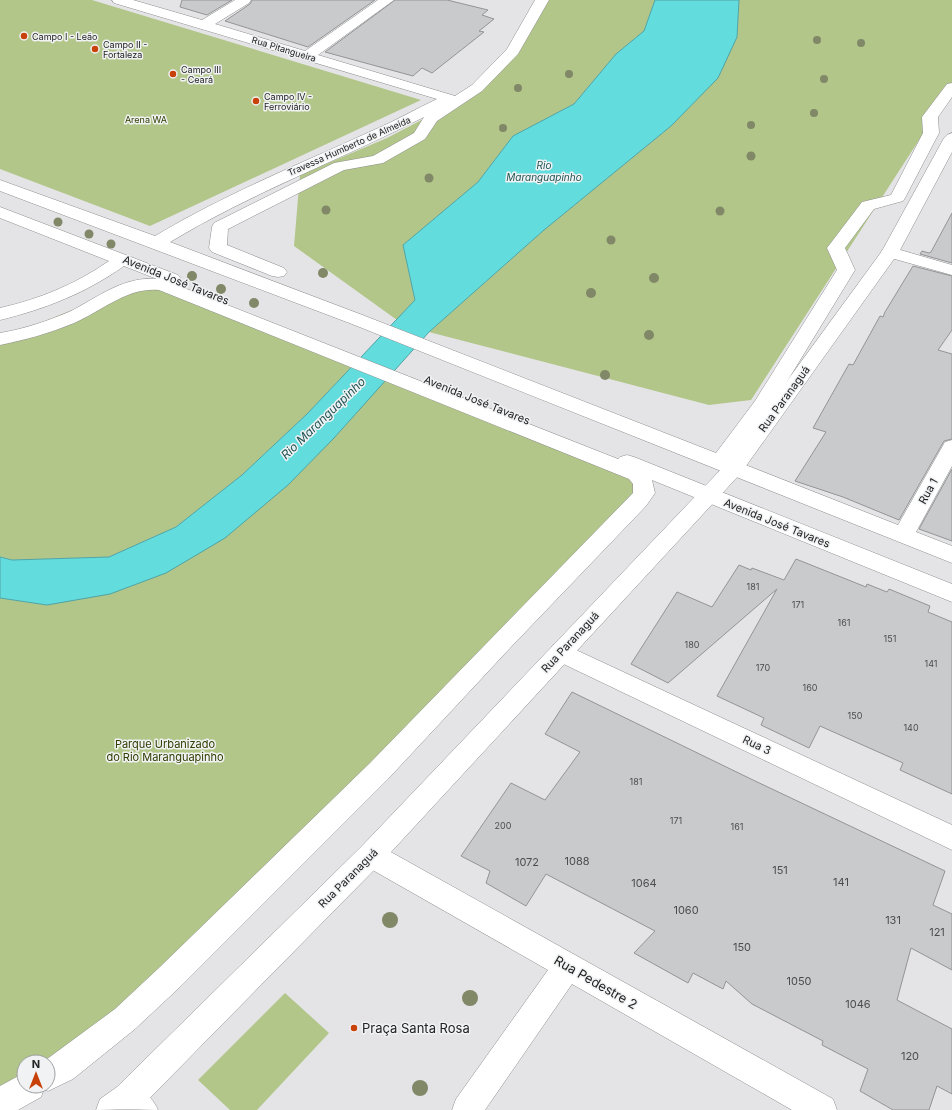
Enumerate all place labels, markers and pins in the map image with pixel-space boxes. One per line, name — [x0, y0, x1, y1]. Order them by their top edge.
marker: Campo I - Leão — [19, 31, 29, 41]
place label: Campo I - Leão — [32, 31, 97, 42]
place label: Campo II - Fortaleza — [103, 39, 147, 60]
marker: Campo II - Fortaleza — [90, 44, 100, 54]
place label: Campo III - Ceará — [181, 64, 221, 85]
marker: Campo III - Ceará — [168, 69, 178, 79]
place label: Campo IV - Ferroviário — [264, 91, 312, 112]
marker: Campo IV - Ferroviário — [251, 96, 261, 106]
place label: Praça Santa Rosa — [362, 1020, 470, 1036]
marker: Praça Santa Rosa — [349, 1023, 359, 1033]

